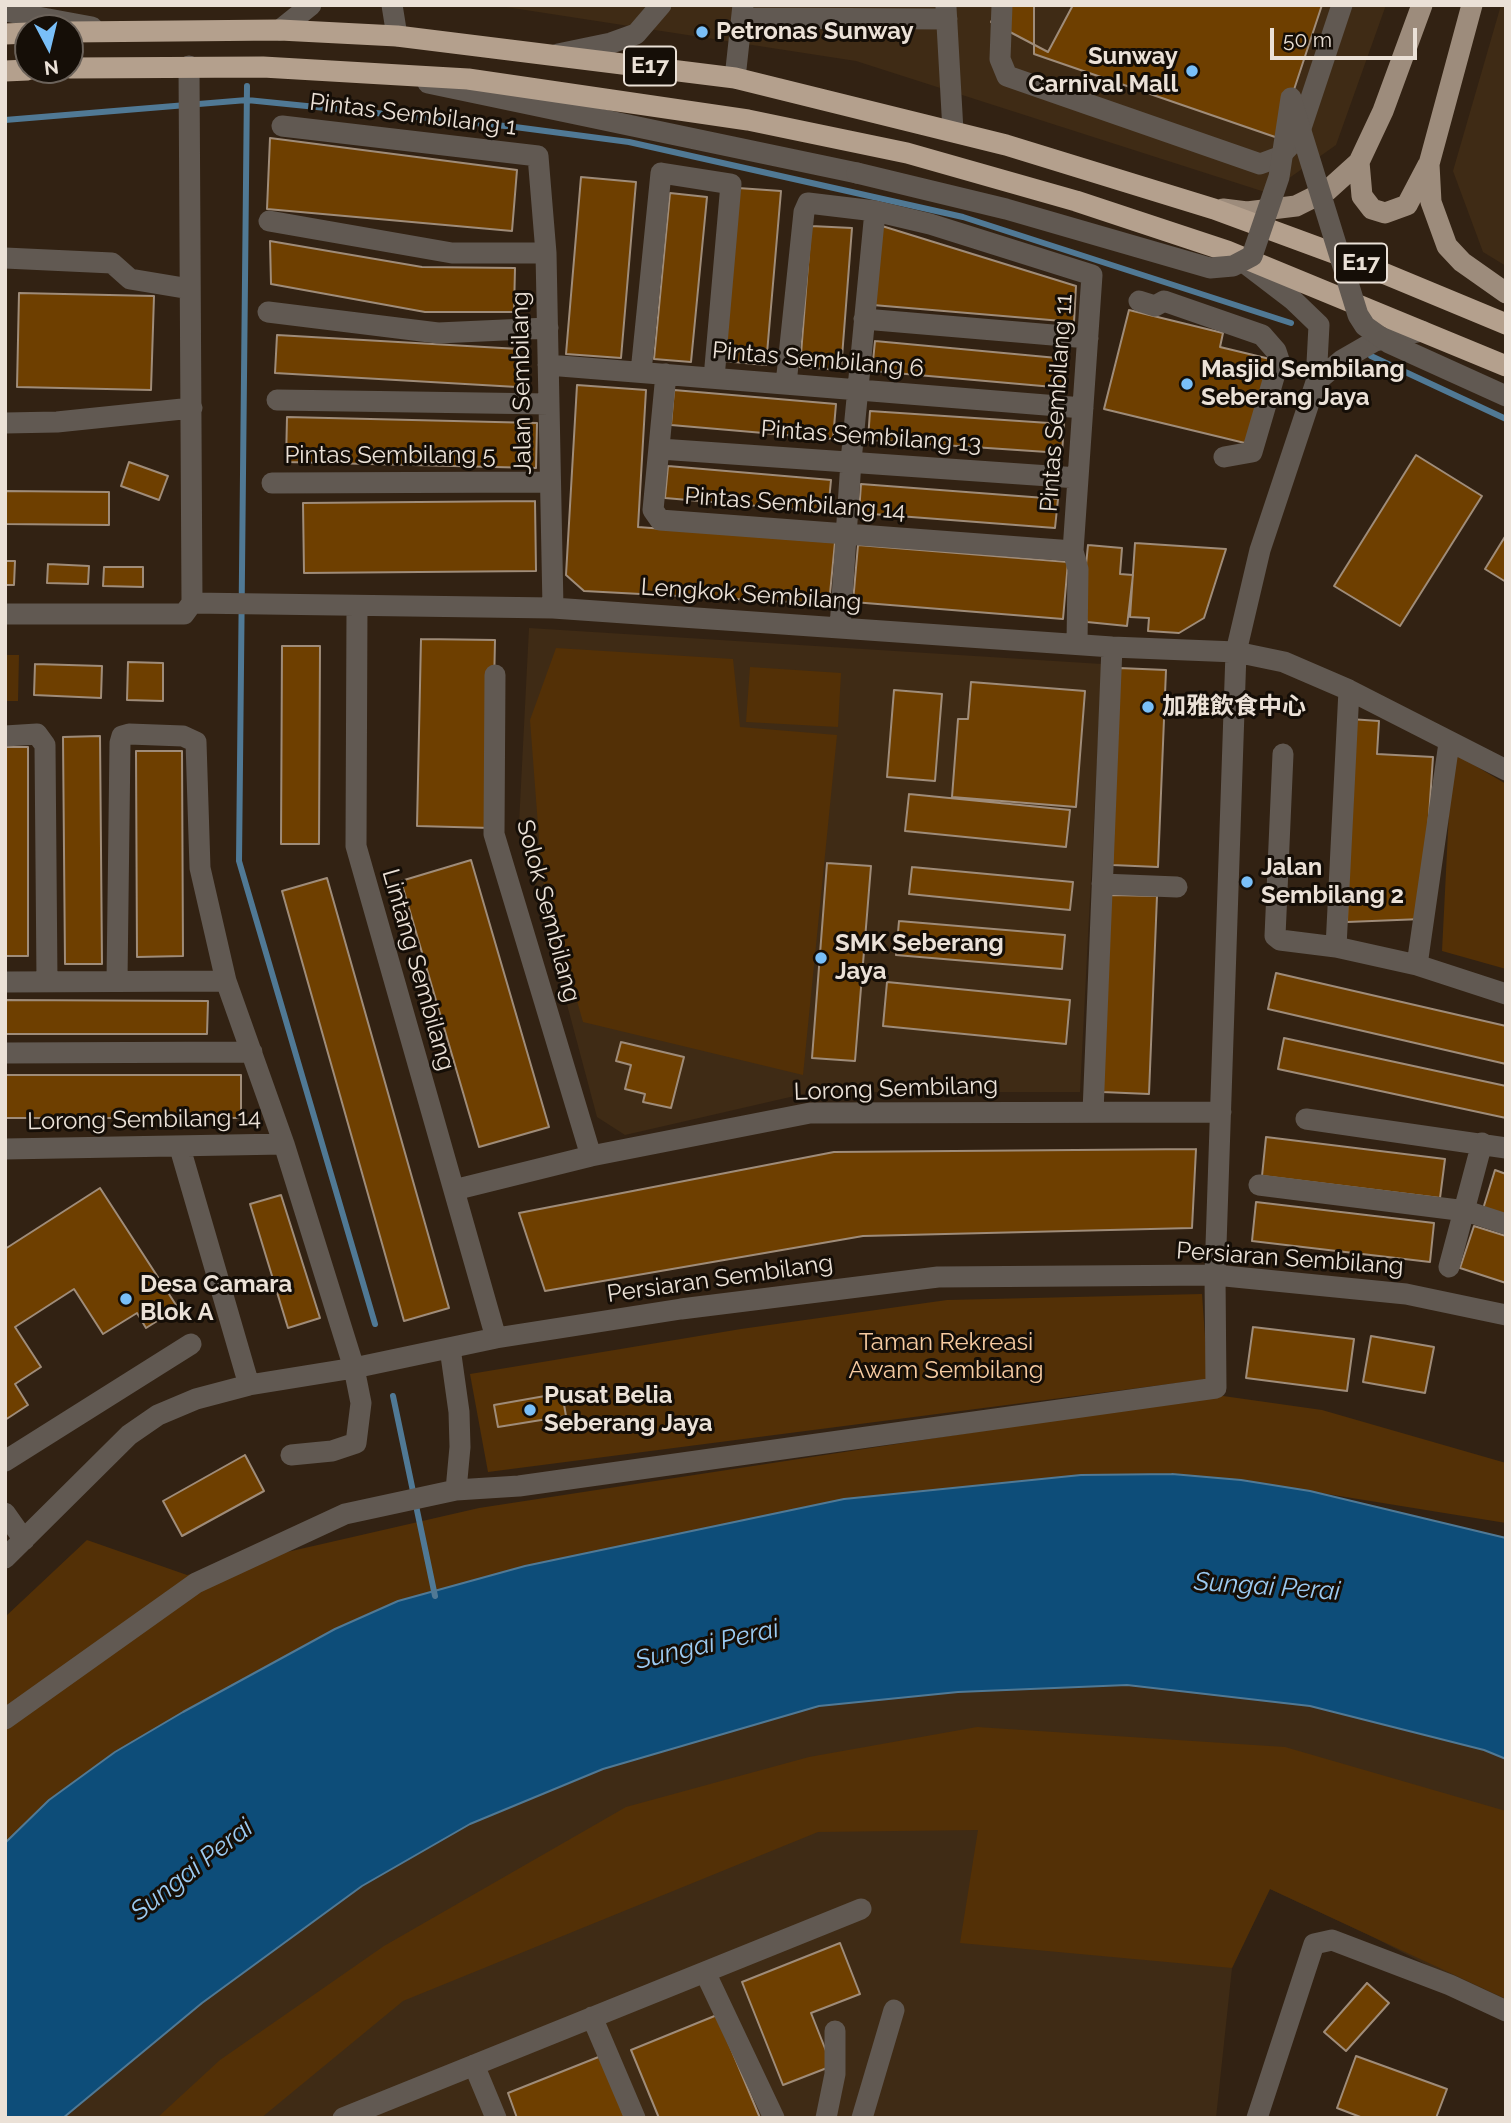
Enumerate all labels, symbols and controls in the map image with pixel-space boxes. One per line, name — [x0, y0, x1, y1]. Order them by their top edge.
north arrow — [14, 14, 84, 84]
scale bar — [1273, 14, 1420, 58]
place label: Petronas Sunway — [716, 18, 914, 46]
marker: Petronas Sunway — [694, 24, 710, 40]
text: 50 m — [1283, 27, 1332, 52]
place label: Sunway Carnival Mall — [1028, 43, 1178, 99]
road number: E17 — [624, 46, 676, 86]
text: N — [43, 56, 60, 80]
marker: Sunway Carnival Mall — [1184, 63, 1200, 79]
street label: Pintas Sembilang 1 — [308, 88, 518, 142]
road number: E17 — [1335, 244, 1387, 282]
street label: Jalan Sembilang — [506, 291, 538, 475]
street label: Pintas Sembilang 11 — [1035, 293, 1079, 513]
street label: Pintas Sembilang 6 — [711, 336, 925, 384]
place label: Masjid Sembilang Seberang Jaya — [1201, 356, 1405, 412]
marker: Masjid Sembilang Seberang Jaya — [1179, 376, 1195, 392]
street label: Pintas Sembilang 13 — [760, 415, 982, 459]
street label: Pintas Sembilang 5 — [284, 442, 496, 470]
street label: Pintas Sembilang 14 — [683, 482, 907, 526]
street label: Lengkok Sembilang — [640, 573, 862, 617]
place label: 加雅飲食中心 — [1162, 693, 1306, 721]
marker: 加雅飲食中心 — [1140, 699, 1156, 715]
street label: Solok Sembilang — [510, 817, 586, 1005]
place label: Jalan Sembilang 2 — [1261, 854, 1404, 910]
street label: Lintang Sembilang — [375, 866, 461, 1074]
marker: Jalan Sembilang 2 — [1239, 874, 1255, 890]
place label: SMK Seberang Jaya — [835, 930, 1004, 986]
marker: SMK Seberang Jaya — [813, 950, 829, 966]
street label: Lorong Sembilang — [793, 1071, 999, 1107]
street label: Lorong Sembilang 14 — [27, 1104, 261, 1136]
street label: Persiaran Sembilang — [1175, 1237, 1405, 1281]
street label: Persiaran Sembilang — [605, 1249, 835, 1309]
place label: Desa Camara Blok A — [140, 1271, 292, 1327]
marker: Desa Camara Blok A — [118, 1291, 134, 1307]
park label: Taman Rekreasi Awam Sembilang — [848, 1329, 1044, 1385]
place label: Pusat Belia Seberang Jaya — [544, 1382, 713, 1438]
marker: Pusat Belia Seberang Jaya — [522, 1402, 538, 1418]
water label: Sungai Perai — [1193, 1566, 1341, 1608]
water label: Sungai Perai — [632, 1613, 782, 1677]
water label: Sungai Perai — [125, 1813, 259, 1927]

